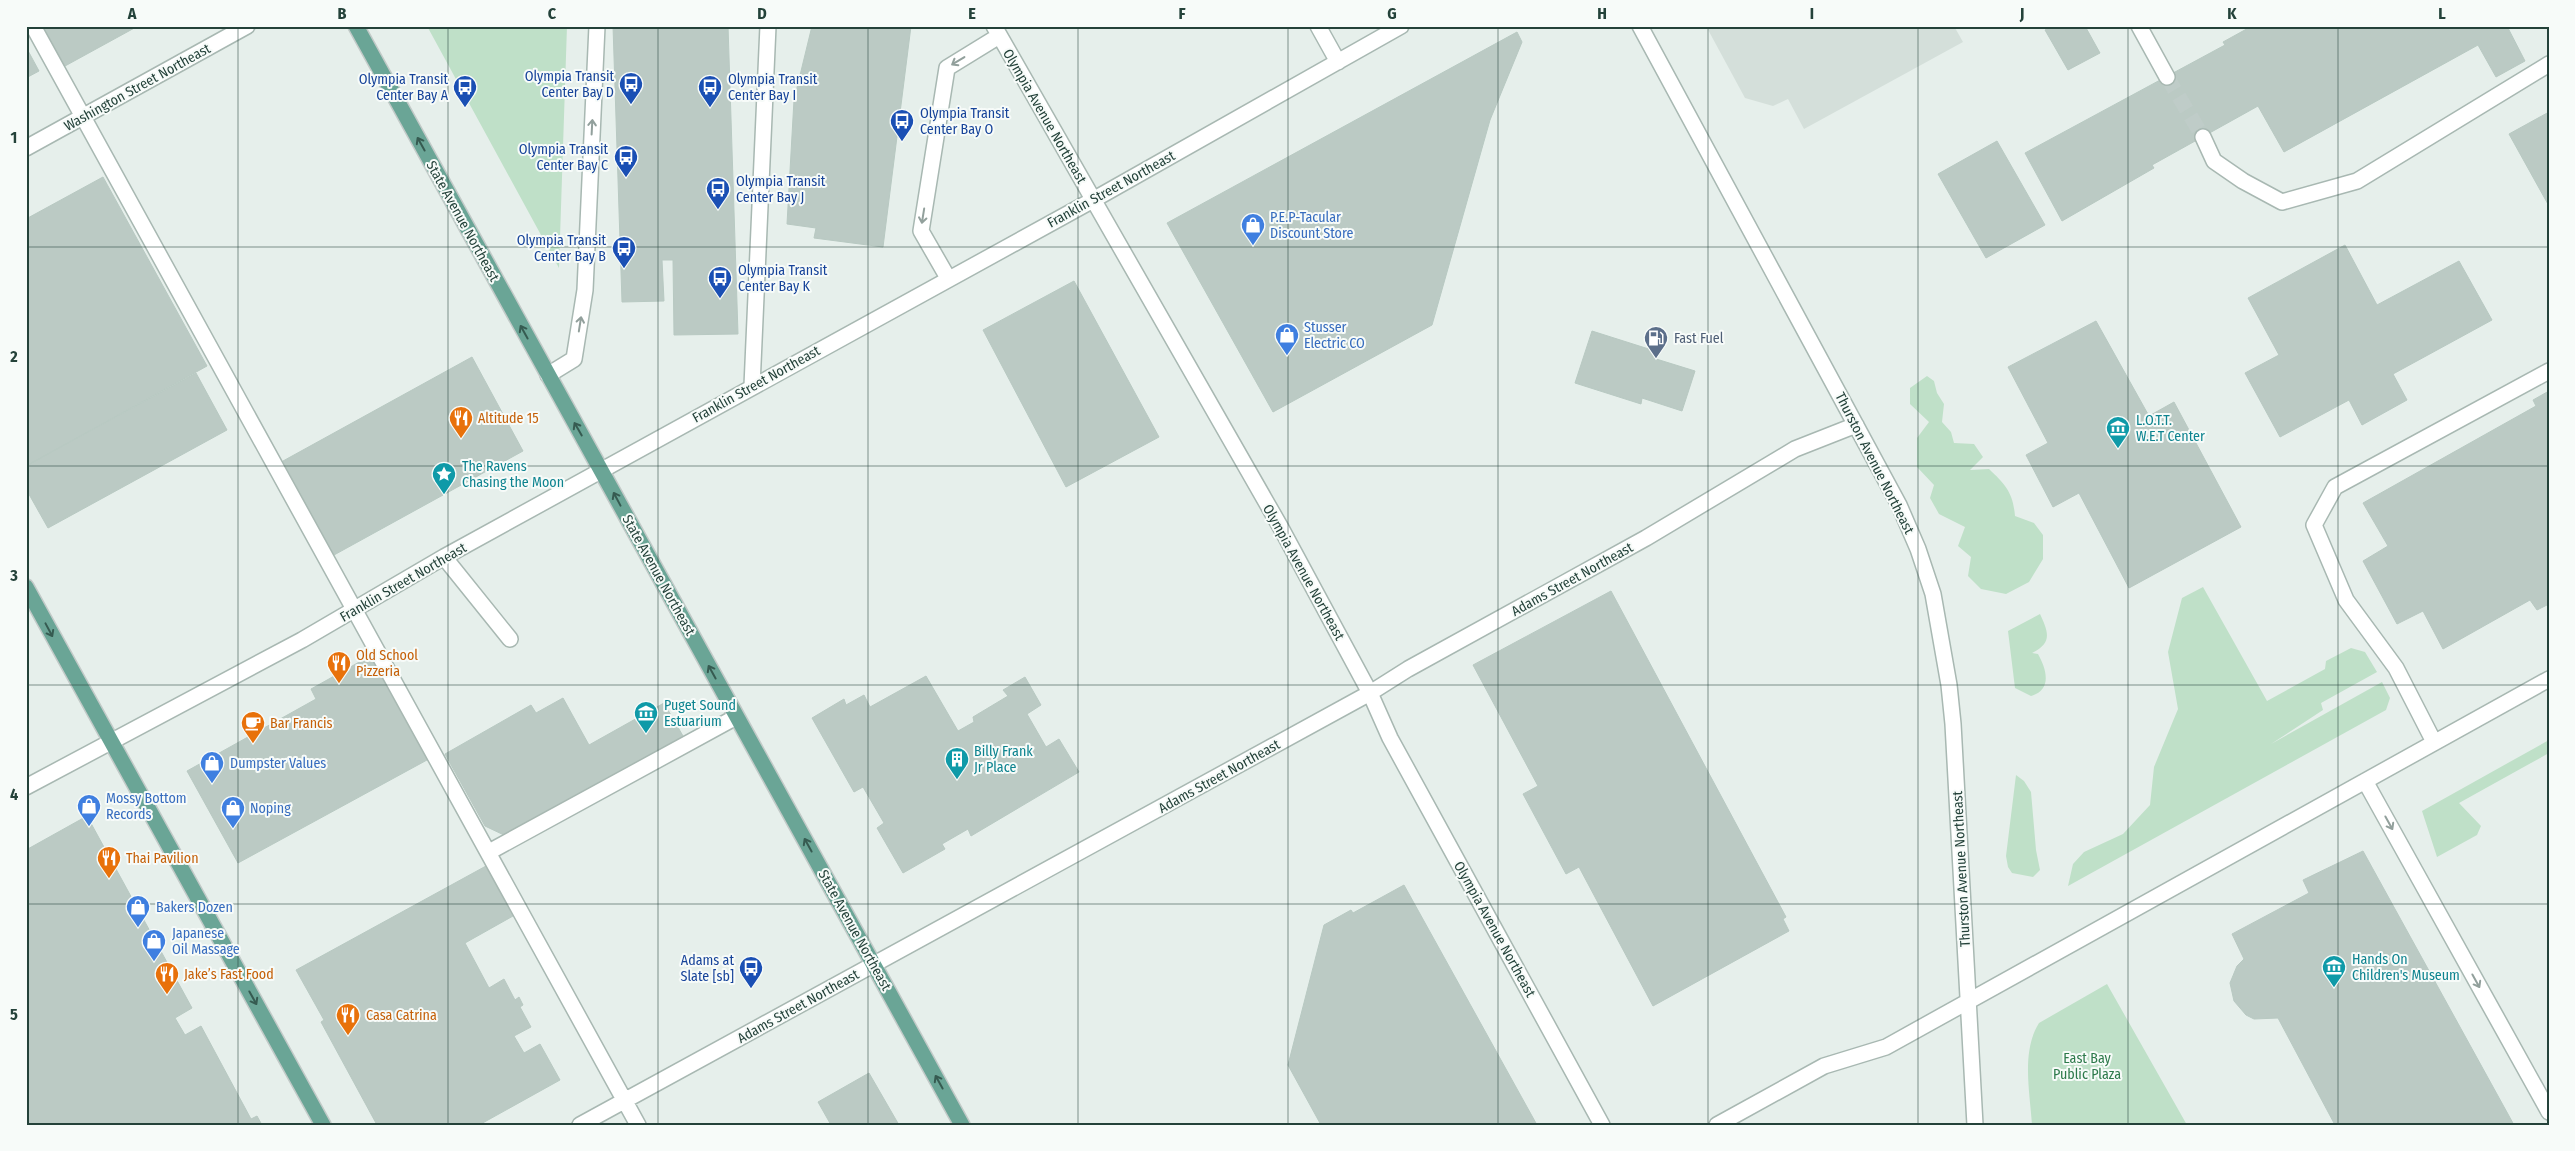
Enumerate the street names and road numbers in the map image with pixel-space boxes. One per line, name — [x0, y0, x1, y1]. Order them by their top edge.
street label: Washington Street Northeast — [61, 40, 214, 135]
street label: Olympia Avenue Northeast — [999, 46, 1090, 187]
street label: Franklin Street Northeast — [1044, 147, 1178, 232]
street label: State Avenue Northeast — [422, 158, 503, 285]
street label: Franklin Street Northeast — [689, 342, 823, 427]
street label: Thurston Avenue Northeast — [1831, 390, 1918, 537]
street label: Olympia Avenue Northeast — [1259, 501, 1348, 643]
street label: State Avenue Northeast — [618, 512, 699, 639]
street label: Franklin Street Northeast — [337, 539, 470, 626]
street label: Adams Street Northeast — [1509, 539, 1636, 620]
street label: Adams Street Northeast — [1156, 736, 1283, 817]
street label: Thurston Avenue Northeast — [1949, 790, 1974, 948]
street label: Olympia Avenue Northeast — [1450, 858, 1539, 1000]
street label: State Avenue Northeast — [814, 867, 895, 994]
street label: Adams Street Northeast — [735, 966, 862, 1047]

